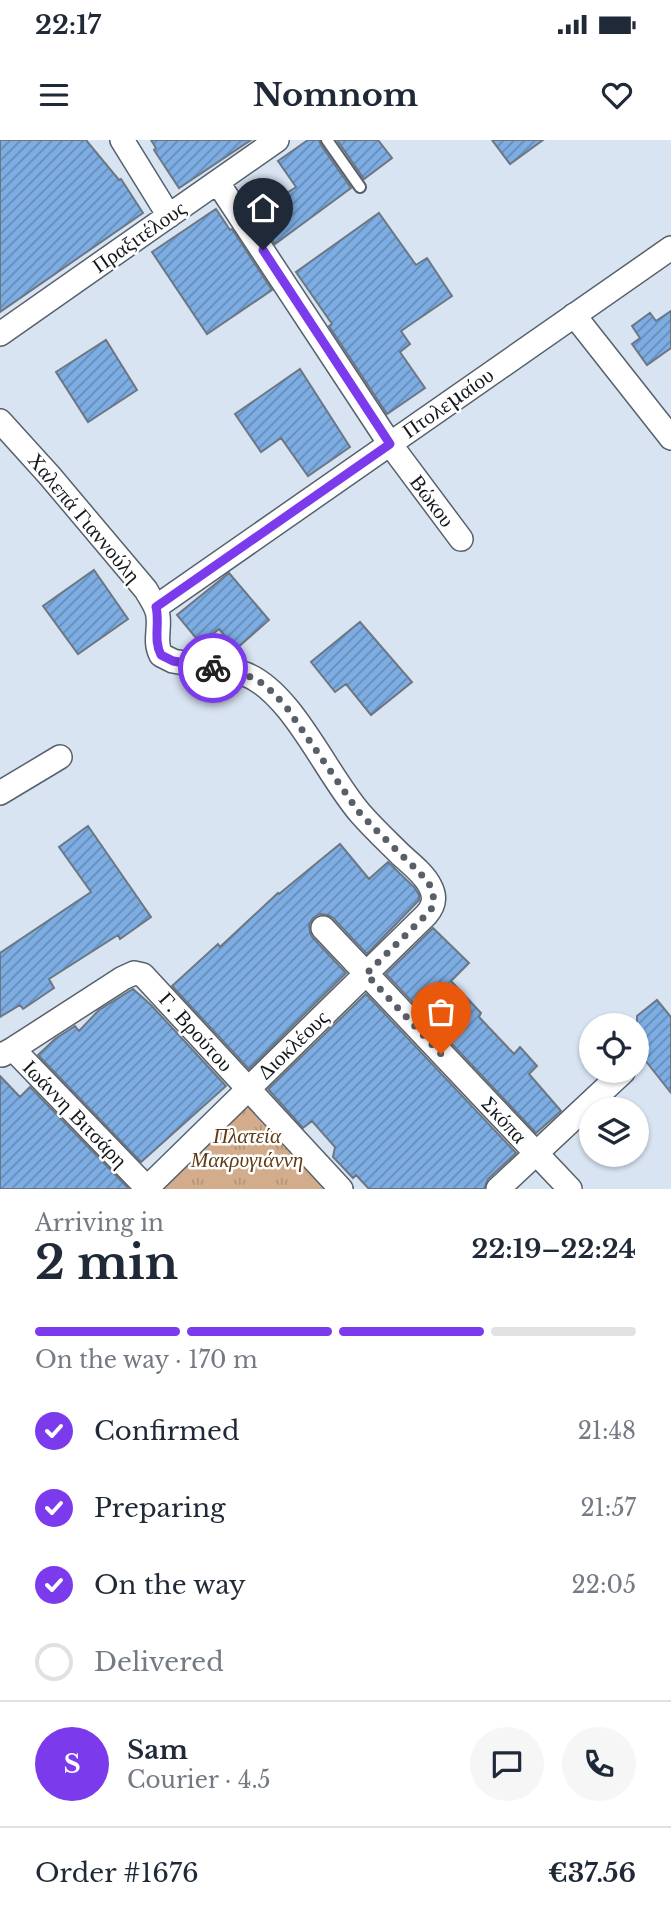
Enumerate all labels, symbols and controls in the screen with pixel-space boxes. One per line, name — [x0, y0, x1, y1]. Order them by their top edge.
text: 22:17 — [35, 9, 101, 41]
text: Nomnom — [253, 75, 418, 115]
icon: menu — [35, 76, 73, 114]
icon: heart — [598, 76, 636, 114]
pin — [233, 178, 293, 250]
icon: home — [244, 189, 282, 227]
street label: Πραξιτέλους — [87, 195, 191, 279]
street label: Πτολεμαίου — [397, 362, 499, 444]
street label: Χαλεπά Γιαννούλη — [22, 448, 146, 588]
street label: Βώκου — [404, 470, 460, 532]
courier — [178, 633, 248, 703]
icon: bike — [194, 649, 232, 687]
pin — [411, 982, 471, 1054]
street label: Γ. Βρούτου — [153, 987, 239, 1077]
icon: bag — [422, 993, 460, 1031]
street label: Διοκλέους — [252, 1004, 334, 1085]
map controls — [579, 1013, 649, 1167]
button: locate — [579, 1013, 649, 1083]
street label: Ιωάννη Βιτσάρη — [17, 1055, 133, 1173]
street label: Σκόπα — [476, 1091, 532, 1149]
button: layers — [579, 1097, 649, 1167]
park label: Πλατεία Μακρυγιάννη — [190, 1123, 303, 1173]
text: Arriving in — [35, 1209, 164, 1237]
text: 22:19–22:24 — [471, 1233, 636, 1265]
text: 2 min — [35, 1234, 178, 1291]
text: On the way · 170 m — [35, 1346, 258, 1374]
icon: check — [35, 1412, 73, 1450]
text: Confirmed — [94, 1415, 239, 1447]
text: 21:48 — [578, 1417, 636, 1445]
icon: check — [35, 1489, 73, 1527]
text: Preparing — [94, 1492, 226, 1524]
text: 21:57 — [580, 1494, 636, 1522]
icon: check — [35, 1566, 73, 1604]
text: On the way — [94, 1569, 246, 1601]
text: 22:05 — [572, 1571, 636, 1599]
text: Delivered — [94, 1646, 224, 1678]
button: chat — [470, 1727, 544, 1801]
button: phone — [562, 1727, 636, 1801]
text: Sam — [127, 1734, 188, 1766]
text: S — [63, 1748, 81, 1780]
text: Courier · 4.5 — [127, 1766, 271, 1794]
text: Order #1676 — [35, 1857, 199, 1889]
text: €37.56 — [548, 1857, 636, 1889]

